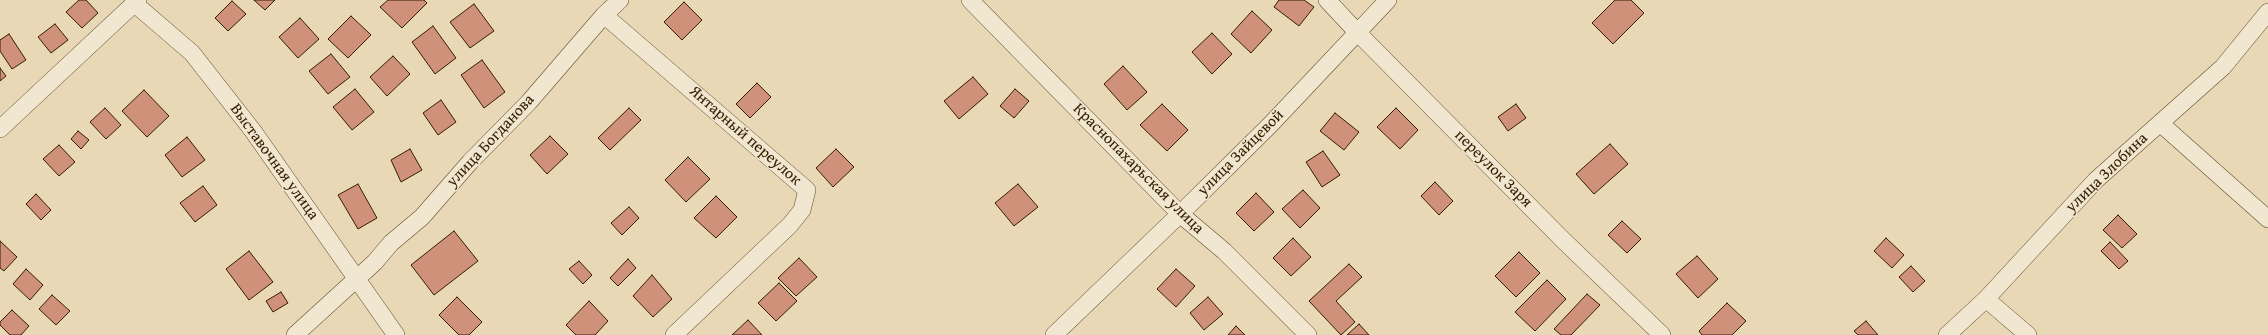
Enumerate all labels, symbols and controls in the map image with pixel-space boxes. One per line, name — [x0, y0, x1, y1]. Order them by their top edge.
street label: Янтарный переулок — [685, 82, 805, 190]
street label: улица Богданова — [443, 91, 539, 191]
street label: Выставочная улица — [225, 100, 323, 224]
street label: Краснопахарьская улица — [1069, 100, 1207, 238]
street label: улица Зайцевой — [1194, 106, 1288, 200]
street label: переулок Заря — [1450, 126, 1536, 212]
street label: улица Злобина — [2062, 129, 2152, 217]

